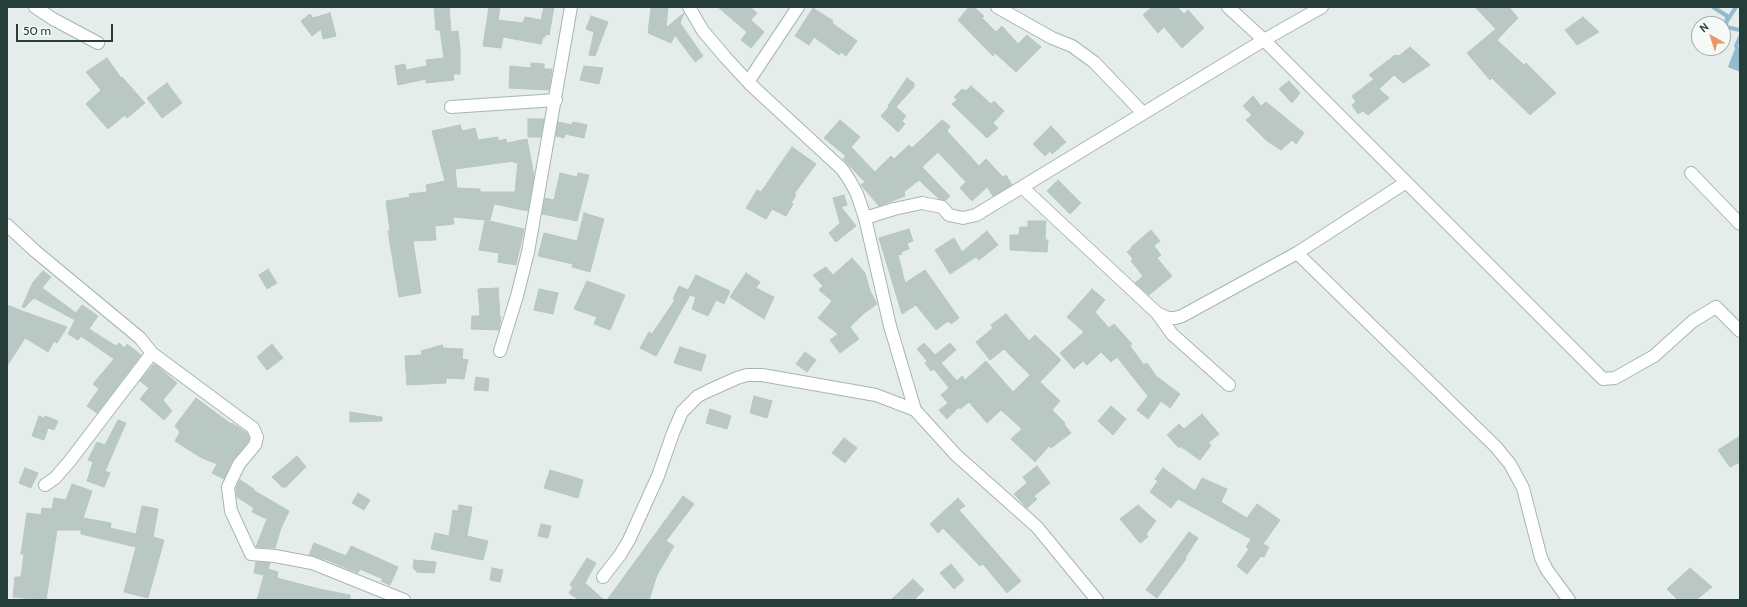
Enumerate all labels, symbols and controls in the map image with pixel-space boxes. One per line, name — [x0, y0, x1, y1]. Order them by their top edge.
scale bar — [18, 16, 115, 42]
north arrow — [1691, 16, 1731, 56]
text: N — [1697, 20, 1712, 35]
text: 50 m — [23, 23, 51, 38]

